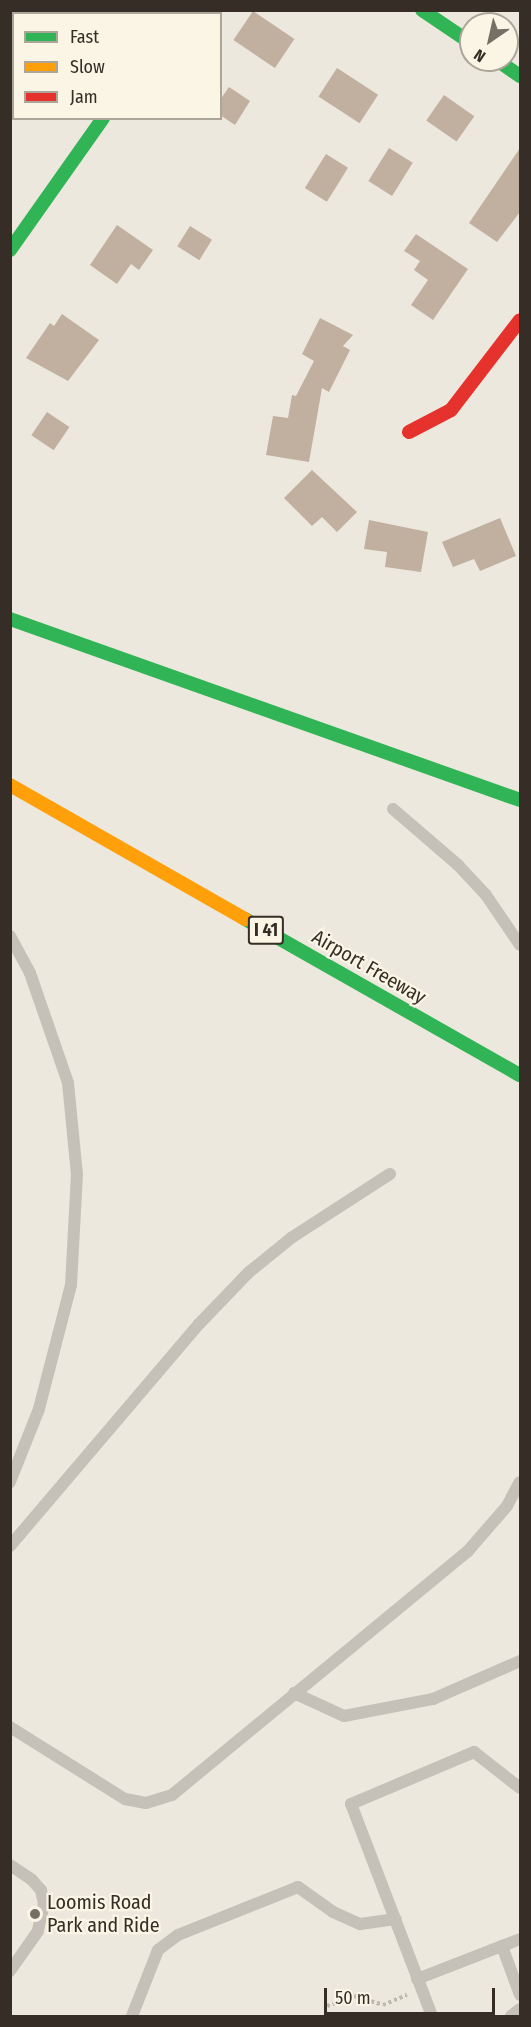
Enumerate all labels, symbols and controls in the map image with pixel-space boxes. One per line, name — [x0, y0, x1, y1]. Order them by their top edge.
legend — [12, 12, 222, 120]
north arrow — [459, 12, 519, 72]
text: Fast — [70, 26, 99, 48]
text: N — [470, 45, 489, 66]
text: Slow — [70, 56, 105, 78]
text: Jam — [70, 86, 98, 108]
road number: I 41 — [246, 915, 286, 945]
street label: Airport Freeway — [308, 925, 430, 1009]
place label: Loomis Road Park and Ride — [47, 1890, 160, 1937]
marker: Loomis Road Park and Ride — [28, 1907, 42, 1921]
scale bar — [327, 1976, 498, 2014]
text: 50 m — [335, 1987, 371, 2009]

